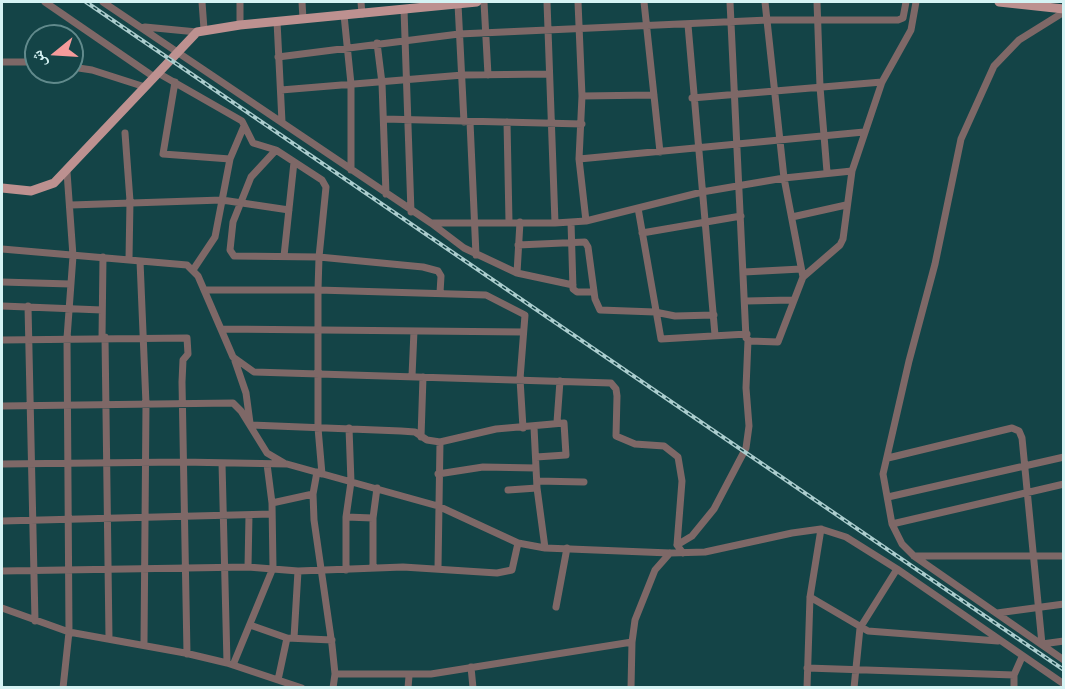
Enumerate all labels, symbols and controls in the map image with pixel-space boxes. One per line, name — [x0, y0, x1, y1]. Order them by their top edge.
north arrow — [24, 24, 84, 84]
text: ش — [28, 48, 49, 70]

